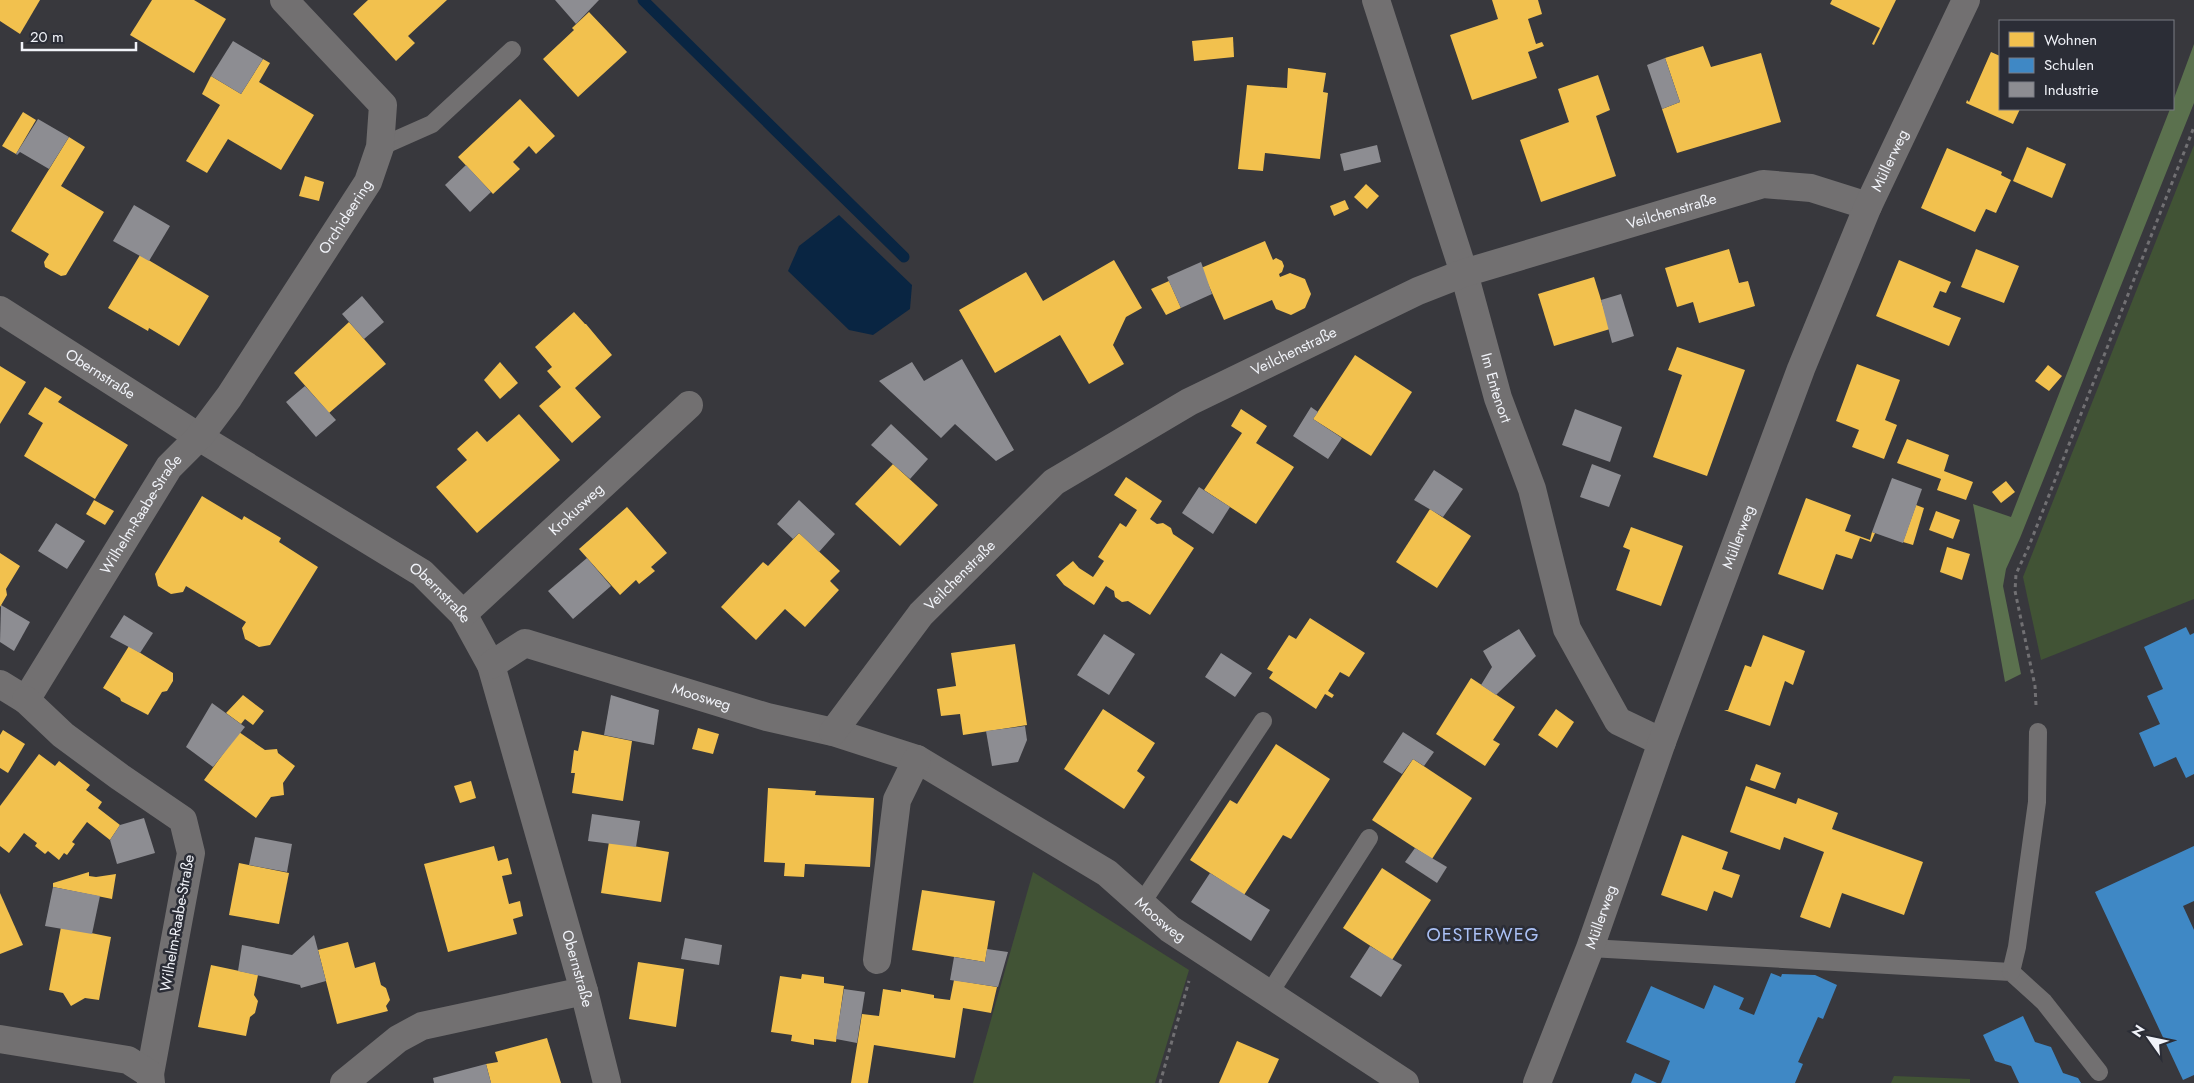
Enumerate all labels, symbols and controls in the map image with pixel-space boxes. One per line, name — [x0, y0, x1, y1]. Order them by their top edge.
scale bar — [22, 20, 136, 52]
legend — [1999, 20, 2174, 110]
text: 20 m — [30, 26, 64, 48]
text: Wohnen — [2044, 29, 2097, 51]
text: Schulen — [2044, 54, 2094, 76]
text: Industrie — [2044, 79, 2099, 101]
street label: Müllerweg — [1865, 126, 1914, 195]
street label: Orchideering — [313, 175, 378, 259]
street label: Veilchenstraße — [1624, 187, 1719, 235]
street label: Veilchenstraße — [1247, 321, 1341, 381]
street label: Obernstraße — [61, 343, 140, 405]
street label: Im Entenort — [1475, 350, 1517, 426]
street label: Wilhelm-Raabe-Straße — [95, 449, 187, 579]
street label: Krokusweg — [544, 478, 609, 541]
street label: Müllerweg — [1716, 502, 1760, 572]
street label: Veilchenstraße — [919, 535, 1001, 616]
street label: Obernstraße — [405, 557, 477, 627]
street label: Moosweg — [669, 678, 734, 716]
street label: Wilhelm-Raabe-Straße — [154, 853, 200, 993]
street label: Müllerweg — [1580, 882, 1622, 952]
street label: Moosweg — [1130, 892, 1190, 948]
district label: OESTERWEG — [1426, 922, 1540, 948]
street label: Obernstraße — [556, 927, 599, 1010]
north arrow — [2124, 1013, 2174, 1063]
text: N — [2127, 1021, 2150, 1041]

